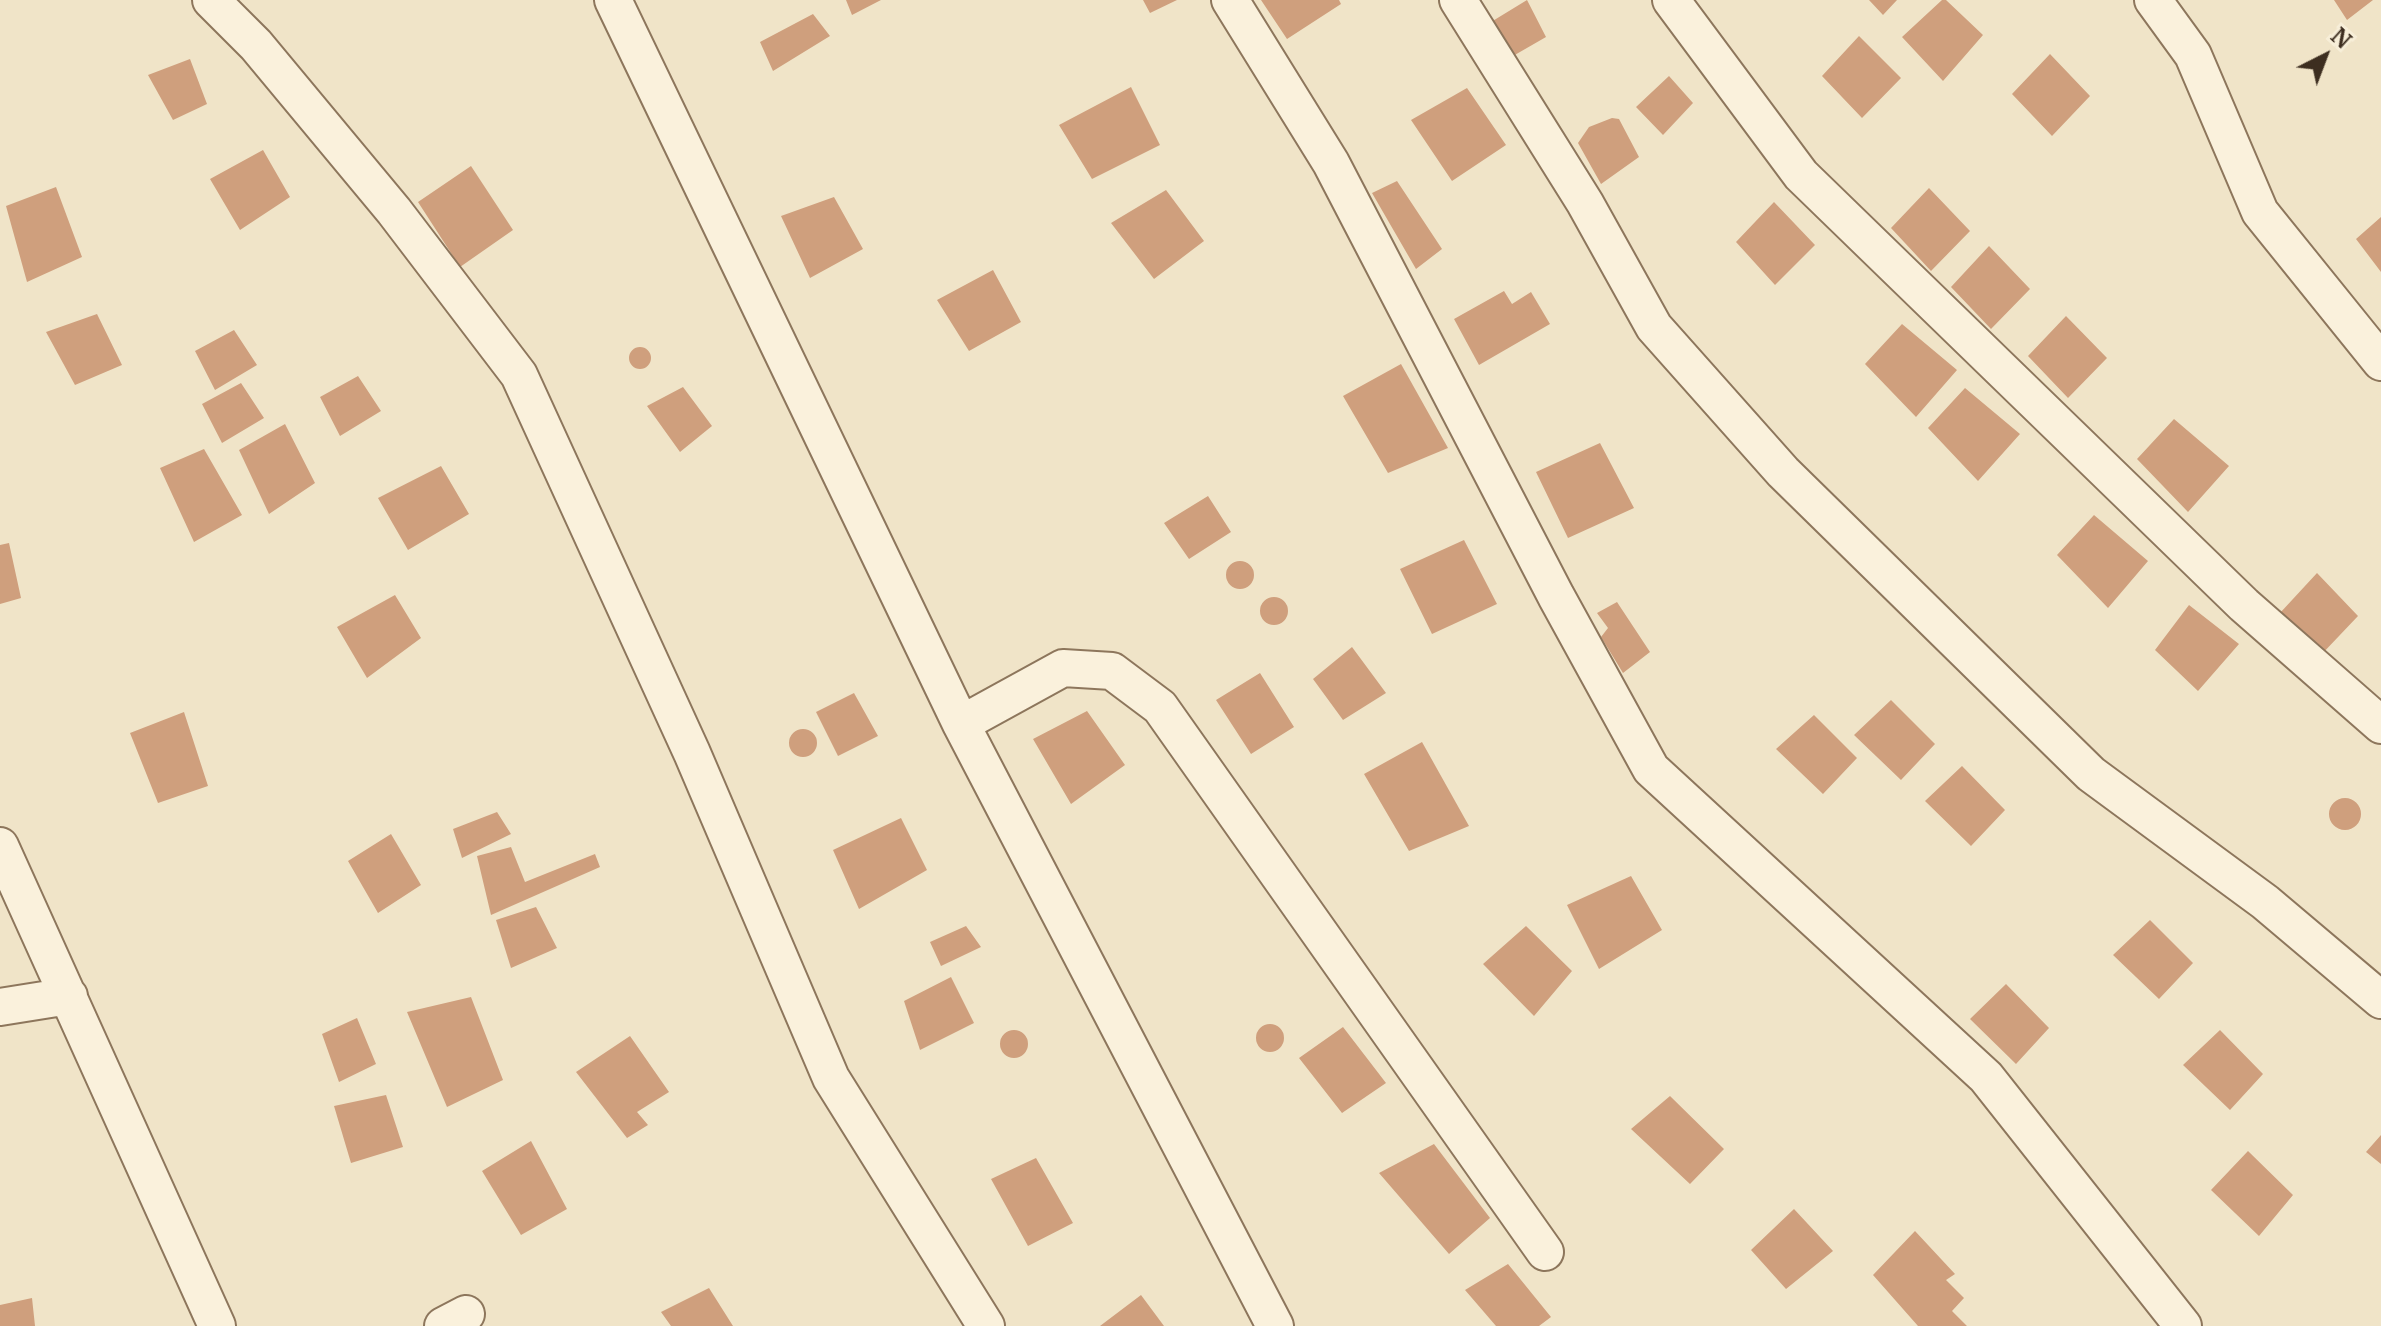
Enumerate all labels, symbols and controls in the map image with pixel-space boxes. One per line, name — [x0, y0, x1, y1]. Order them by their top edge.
north arrow — [2285, 16, 2365, 96]
text: N — [2325, 22, 2357, 54]

